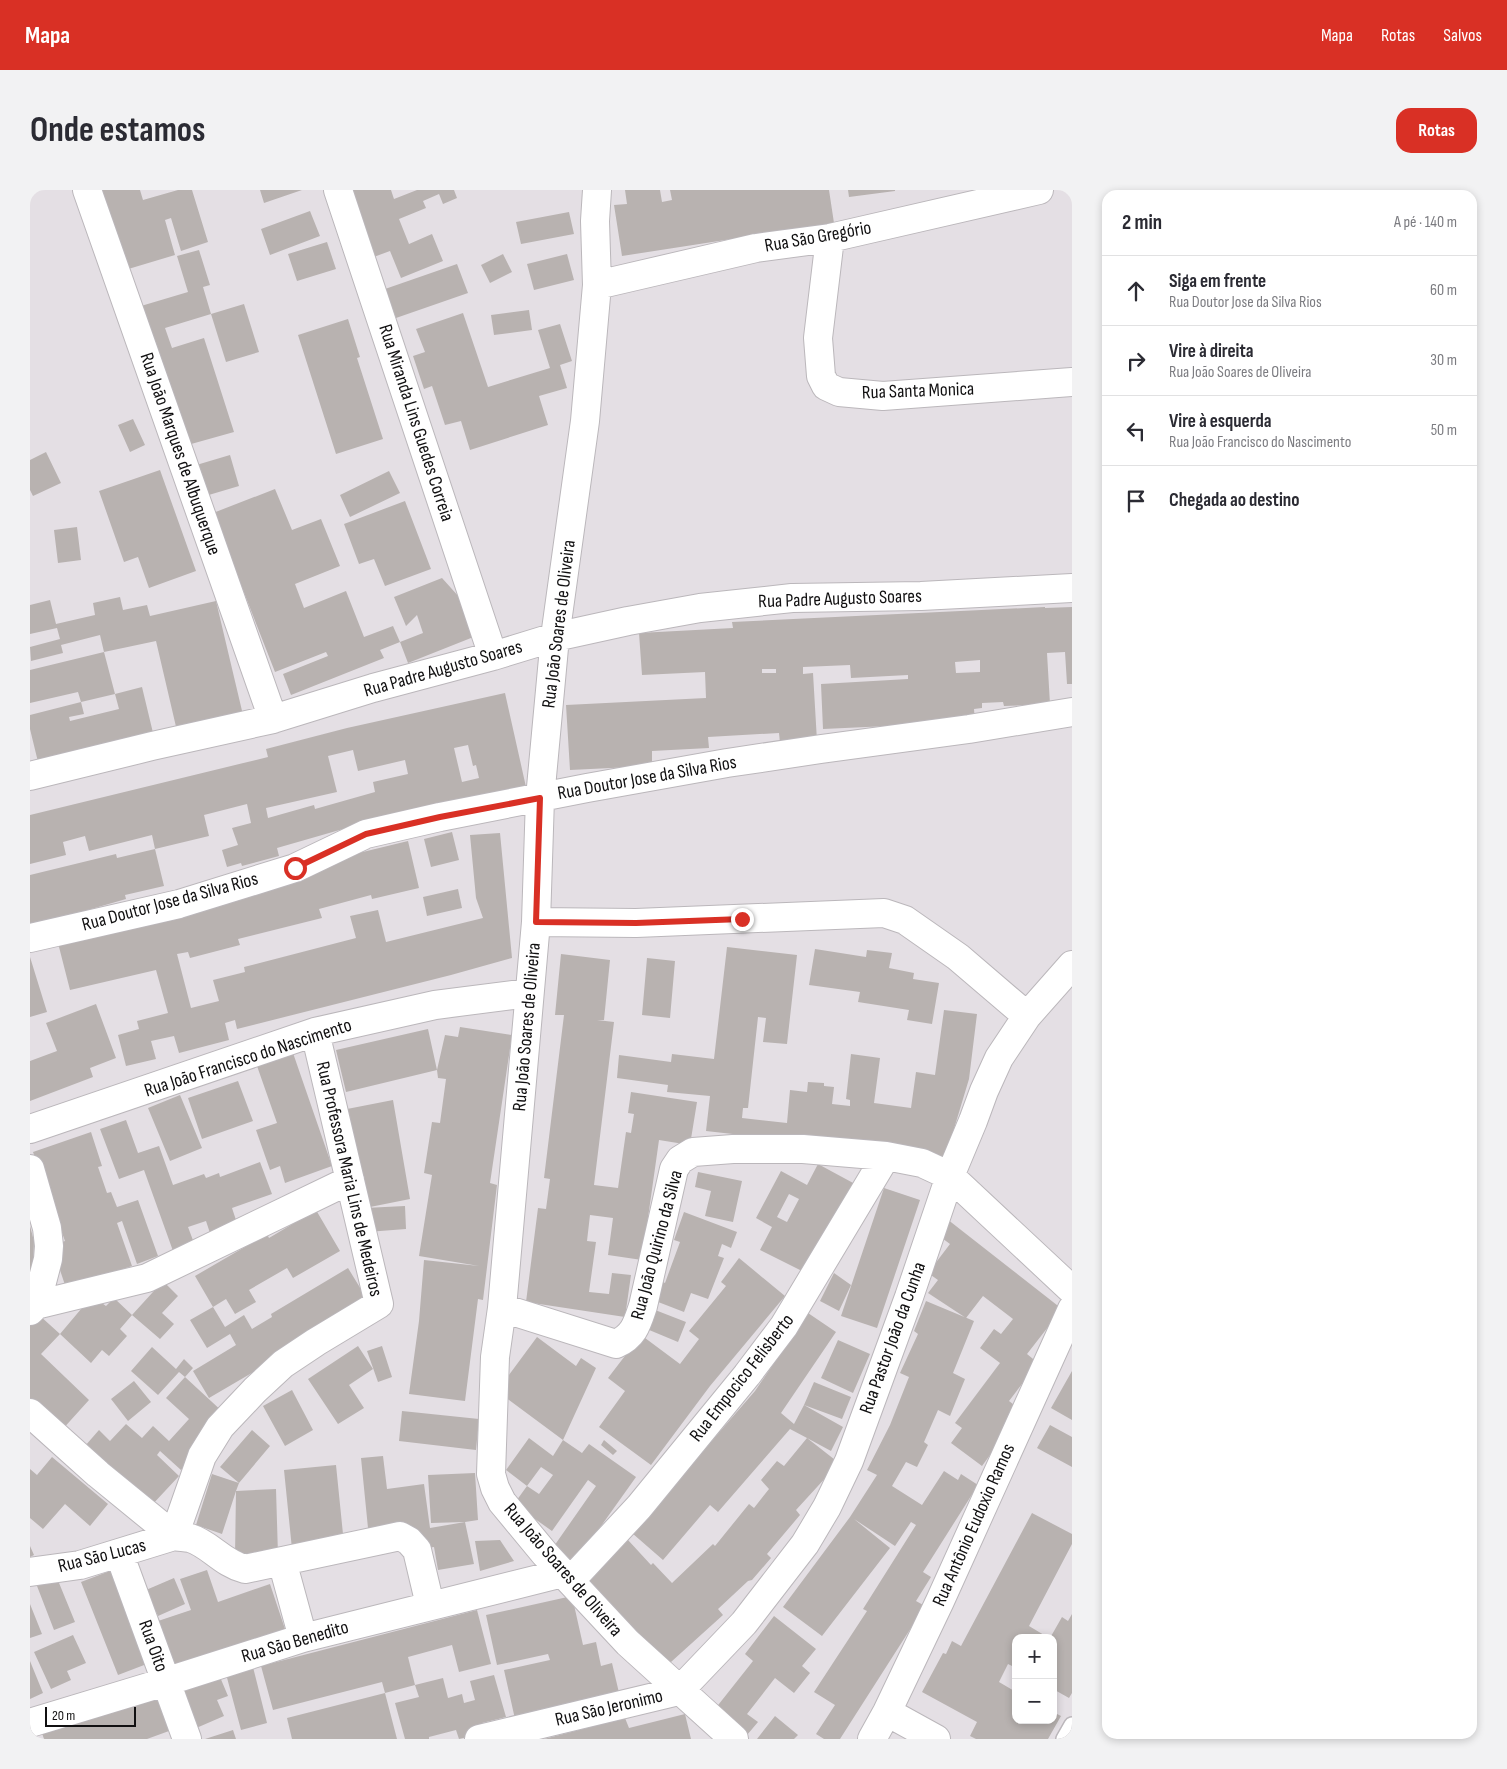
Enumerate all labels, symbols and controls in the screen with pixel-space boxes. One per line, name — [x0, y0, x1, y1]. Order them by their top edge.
text: Mapa — [25, 21, 70, 50]
text: Mapa — [1321, 25, 1353, 46]
text: Rotas — [1381, 25, 1415, 46]
text: Salvos — [1443, 25, 1482, 46]
button: Rotas — [1396, 108, 1477, 153]
text: Onde estamos — [30, 109, 206, 152]
text: 2 min — [1122, 210, 1162, 235]
text: A pé · 140 m — [1394, 213, 1457, 232]
street label: Rua São Gregório — [763, 216, 873, 258]
text: Siga em frente — [1169, 270, 1266, 293]
icon: ahead — [1122, 277, 1150, 305]
text: 60 m — [1430, 281, 1457, 300]
text: Rua Doutor Jose da Silva Rios — [1169, 293, 1322, 312]
street label: Rua Miranda Lins Guedes Correia — [373, 322, 459, 524]
text: Vire à direita — [1169, 340, 1253, 363]
icon: right — [1122, 347, 1150, 375]
street label: Rua João Marques de Albuquerque — [135, 350, 225, 558]
text: 30 m — [1430, 351, 1457, 370]
text: Rua João Soares de Oliveira — [1169, 363, 1312, 382]
street label: Rua Santa Monica — [861, 378, 975, 404]
text: Vire à esquerda — [1169, 410, 1271, 433]
icon: left — [1122, 417, 1150, 445]
text: 50 m — [1431, 421, 1457, 440]
text: Rua João Francisco do Nascimento — [1169, 433, 1351, 452]
icon: arrive — [1122, 487, 1150, 515]
text: Chegada ao destino — [1169, 489, 1299, 512]
street label: Rua João Soares de Oliveira — [537, 539, 581, 709]
street label: Rua Padre Augusto Soares — [758, 585, 922, 613]
street label: Rua Padre Augusto Soares — [361, 635, 525, 703]
street label: Rua Doutor Jose da Silva Rios — [556, 751, 738, 805]
route start — [284, 857, 307, 880]
street label: Rua Doutor Jose da Silva Rios — [79, 867, 261, 937]
route end — [731, 908, 754, 931]
street label: Rua João Soares de Oliveira — [508, 942, 546, 1112]
street label: Rua João Francisco do Nascimento — [141, 1014, 355, 1102]
street label: Rua Professora Maria Lins de Medeiros — [311, 1059, 387, 1299]
street label: Rua João Quirino da Silva — [626, 1168, 688, 1322]
street label: Rua Pastor João da Cunha — [855, 1259, 931, 1417]
street label: Rua Empocico Felisberto — [685, 1309, 799, 1447]
street label: Rua Antônio Eudoxio Ramos — [928, 1440, 1020, 1610]
street label: Rua João Soares de Oliveira — [499, 1499, 627, 1641]
street label: Rua São Lucas — [56, 1534, 149, 1578]
street label: Rua São Benedito — [239, 1616, 351, 1668]
street label: Rua Oito — [133, 1617, 173, 1675]
map controls — [1012, 1634, 1057, 1724]
button: + — [1012, 1634, 1057, 1679]
button: − — [1012, 1679, 1057, 1724]
street label: Rua São Jeronimo — [553, 1684, 665, 1732]
scale bar — [45, 1704, 136, 1727]
text: 20 m — [52, 1707, 75, 1724]

